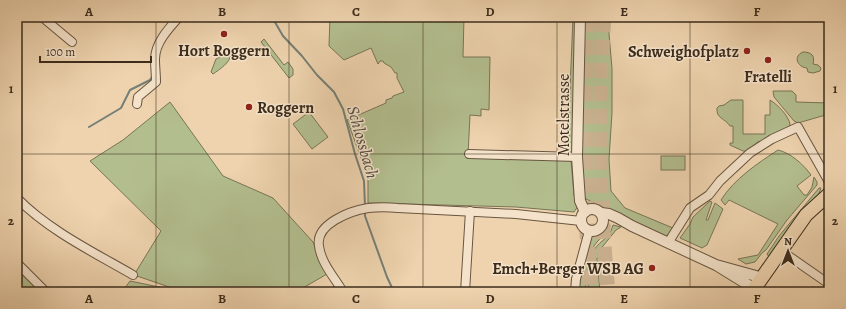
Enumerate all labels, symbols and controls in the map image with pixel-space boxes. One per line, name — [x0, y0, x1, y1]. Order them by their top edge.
text: A — [84, 3, 94, 20]
text: B — [218, 3, 226, 20]
text: C — [352, 3, 360, 20]
text: D — [485, 3, 495, 20]
text: E — [620, 3, 628, 20]
text: F — [754, 3, 761, 20]
marker: Hort Roggern — [219, 29, 229, 39]
scale bar — [40, 38, 151, 64]
place label: Hort Roggern — [178, 40, 270, 62]
place label: Schweighofplatz — [628, 41, 739, 63]
text: 100 m — [46, 44, 75, 60]
marker: Schweighofplatz — [742, 46, 752, 56]
marker: Fratelli — [763, 55, 773, 65]
place label: Fratelli — [744, 66, 792, 88]
street label: Motelstrasse — [553, 74, 575, 156]
text: 1 — [9, 80, 14, 97]
text: 1 — [833, 80, 838, 97]
place label: Roggern — [257, 97, 314, 119]
marker: Roggern — [244, 102, 254, 112]
water label: Schlossbach — [341, 103, 384, 181]
text: 2 — [8, 212, 15, 229]
text: 2 — [832, 212, 839, 229]
north arrow — [768, 231, 808, 271]
text: N — [784, 234, 792, 249]
place label: Emch+Berger WSB AG — [492, 258, 644, 280]
marker: Emch+Berger WSB AG — [647, 263, 657, 273]
text: A — [84, 290, 94, 307]
text: B — [218, 290, 226, 307]
text: C — [352, 290, 360, 307]
text: D — [485, 290, 495, 307]
text: E — [620, 290, 628, 307]
text: F — [754, 290, 761, 307]

